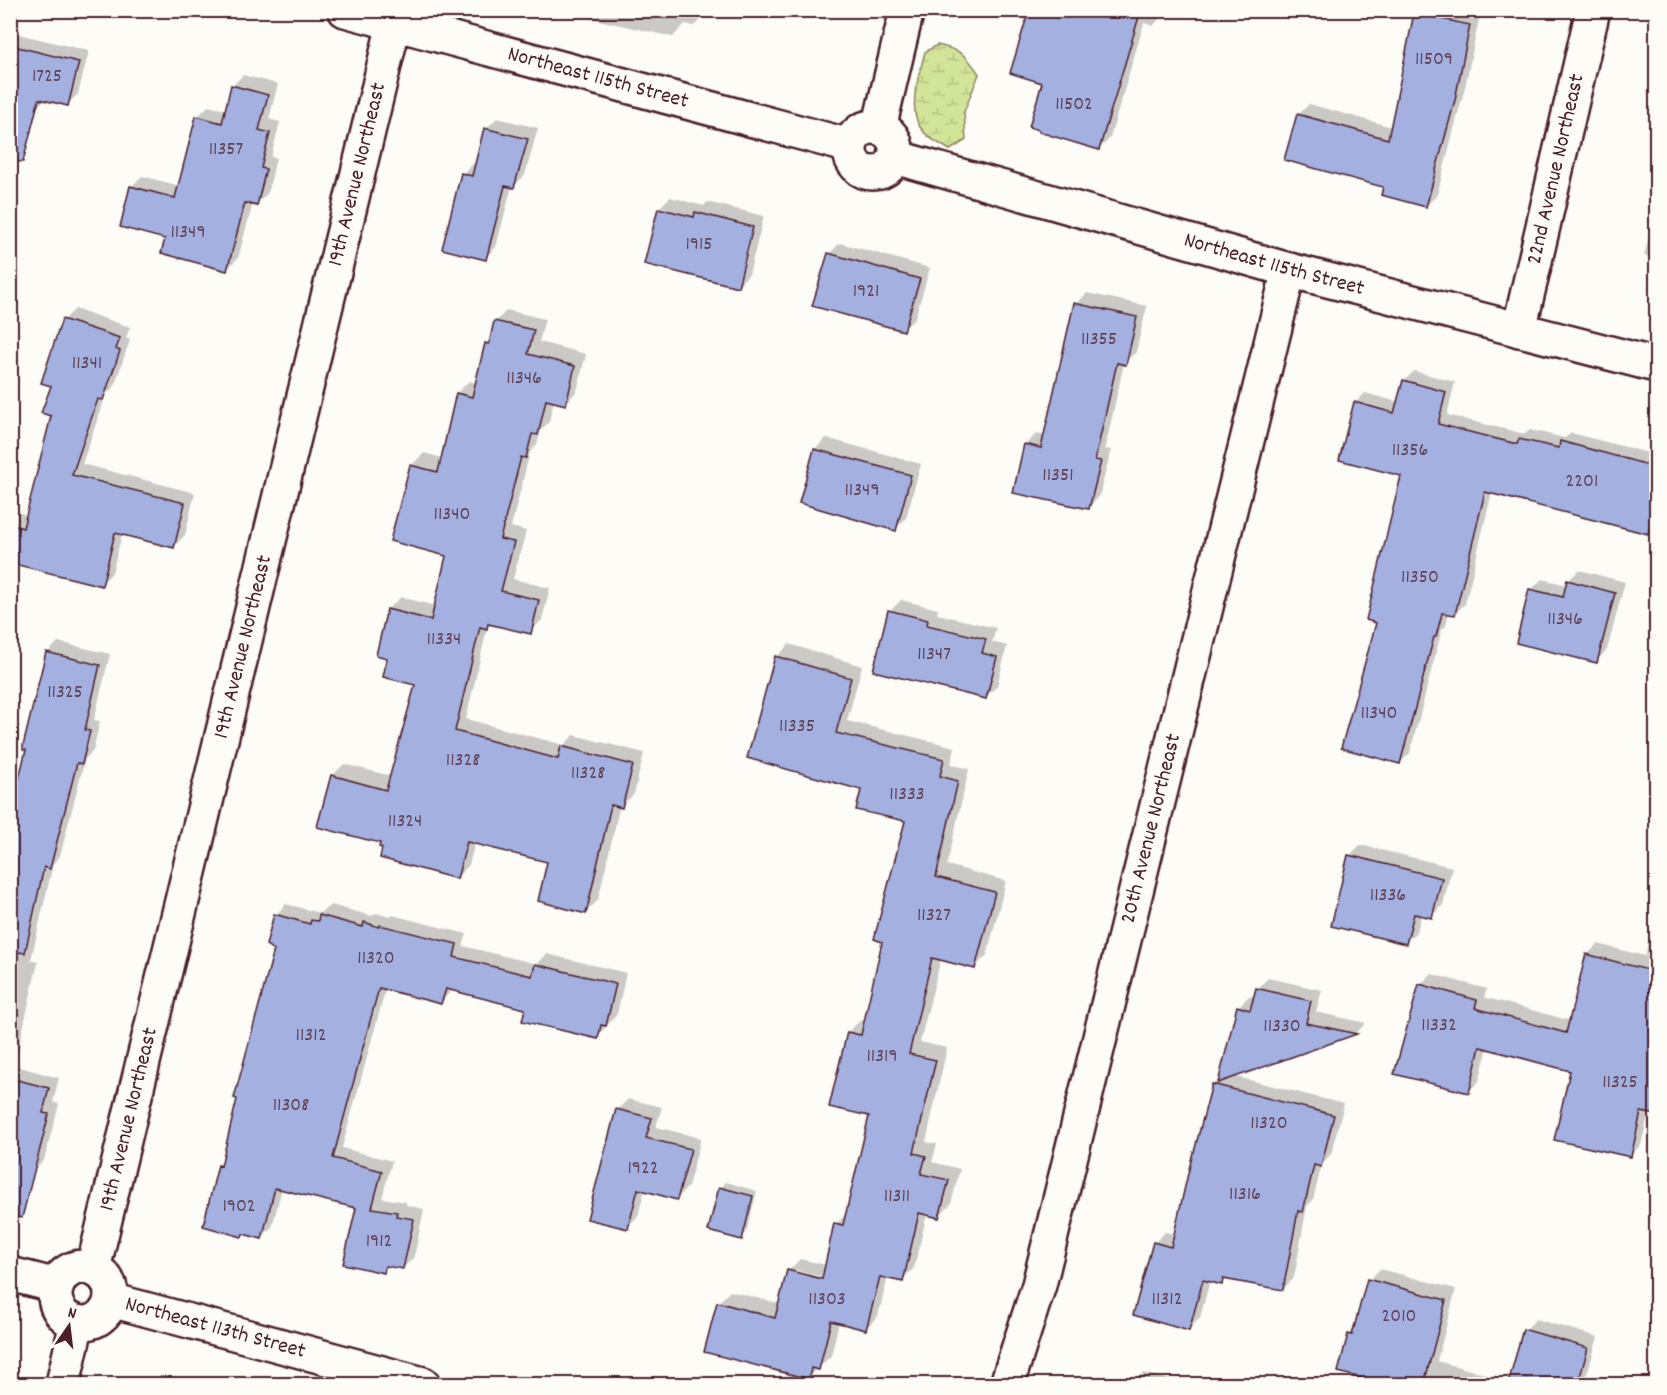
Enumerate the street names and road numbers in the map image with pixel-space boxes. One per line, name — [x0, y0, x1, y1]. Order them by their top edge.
street label: Northeast 115th Street — [504, 39, 692, 117]
street label: 22nd Avenue Northeast — [1519, 71, 1593, 267]
street label: 19th Avenue Northeast — [320, 80, 395, 269]
street label: Northeast 115th Street — [1180, 225, 1368, 304]
street label: 19th Avenue Northeast — [206, 552, 281, 742]
street label: 20th Avenue Northeast — [1113, 730, 1190, 927]
street label: 19th Avenue Northeast — [92, 1024, 166, 1214]
street label: Northeast 113th Street — [122, 1289, 309, 1367]

